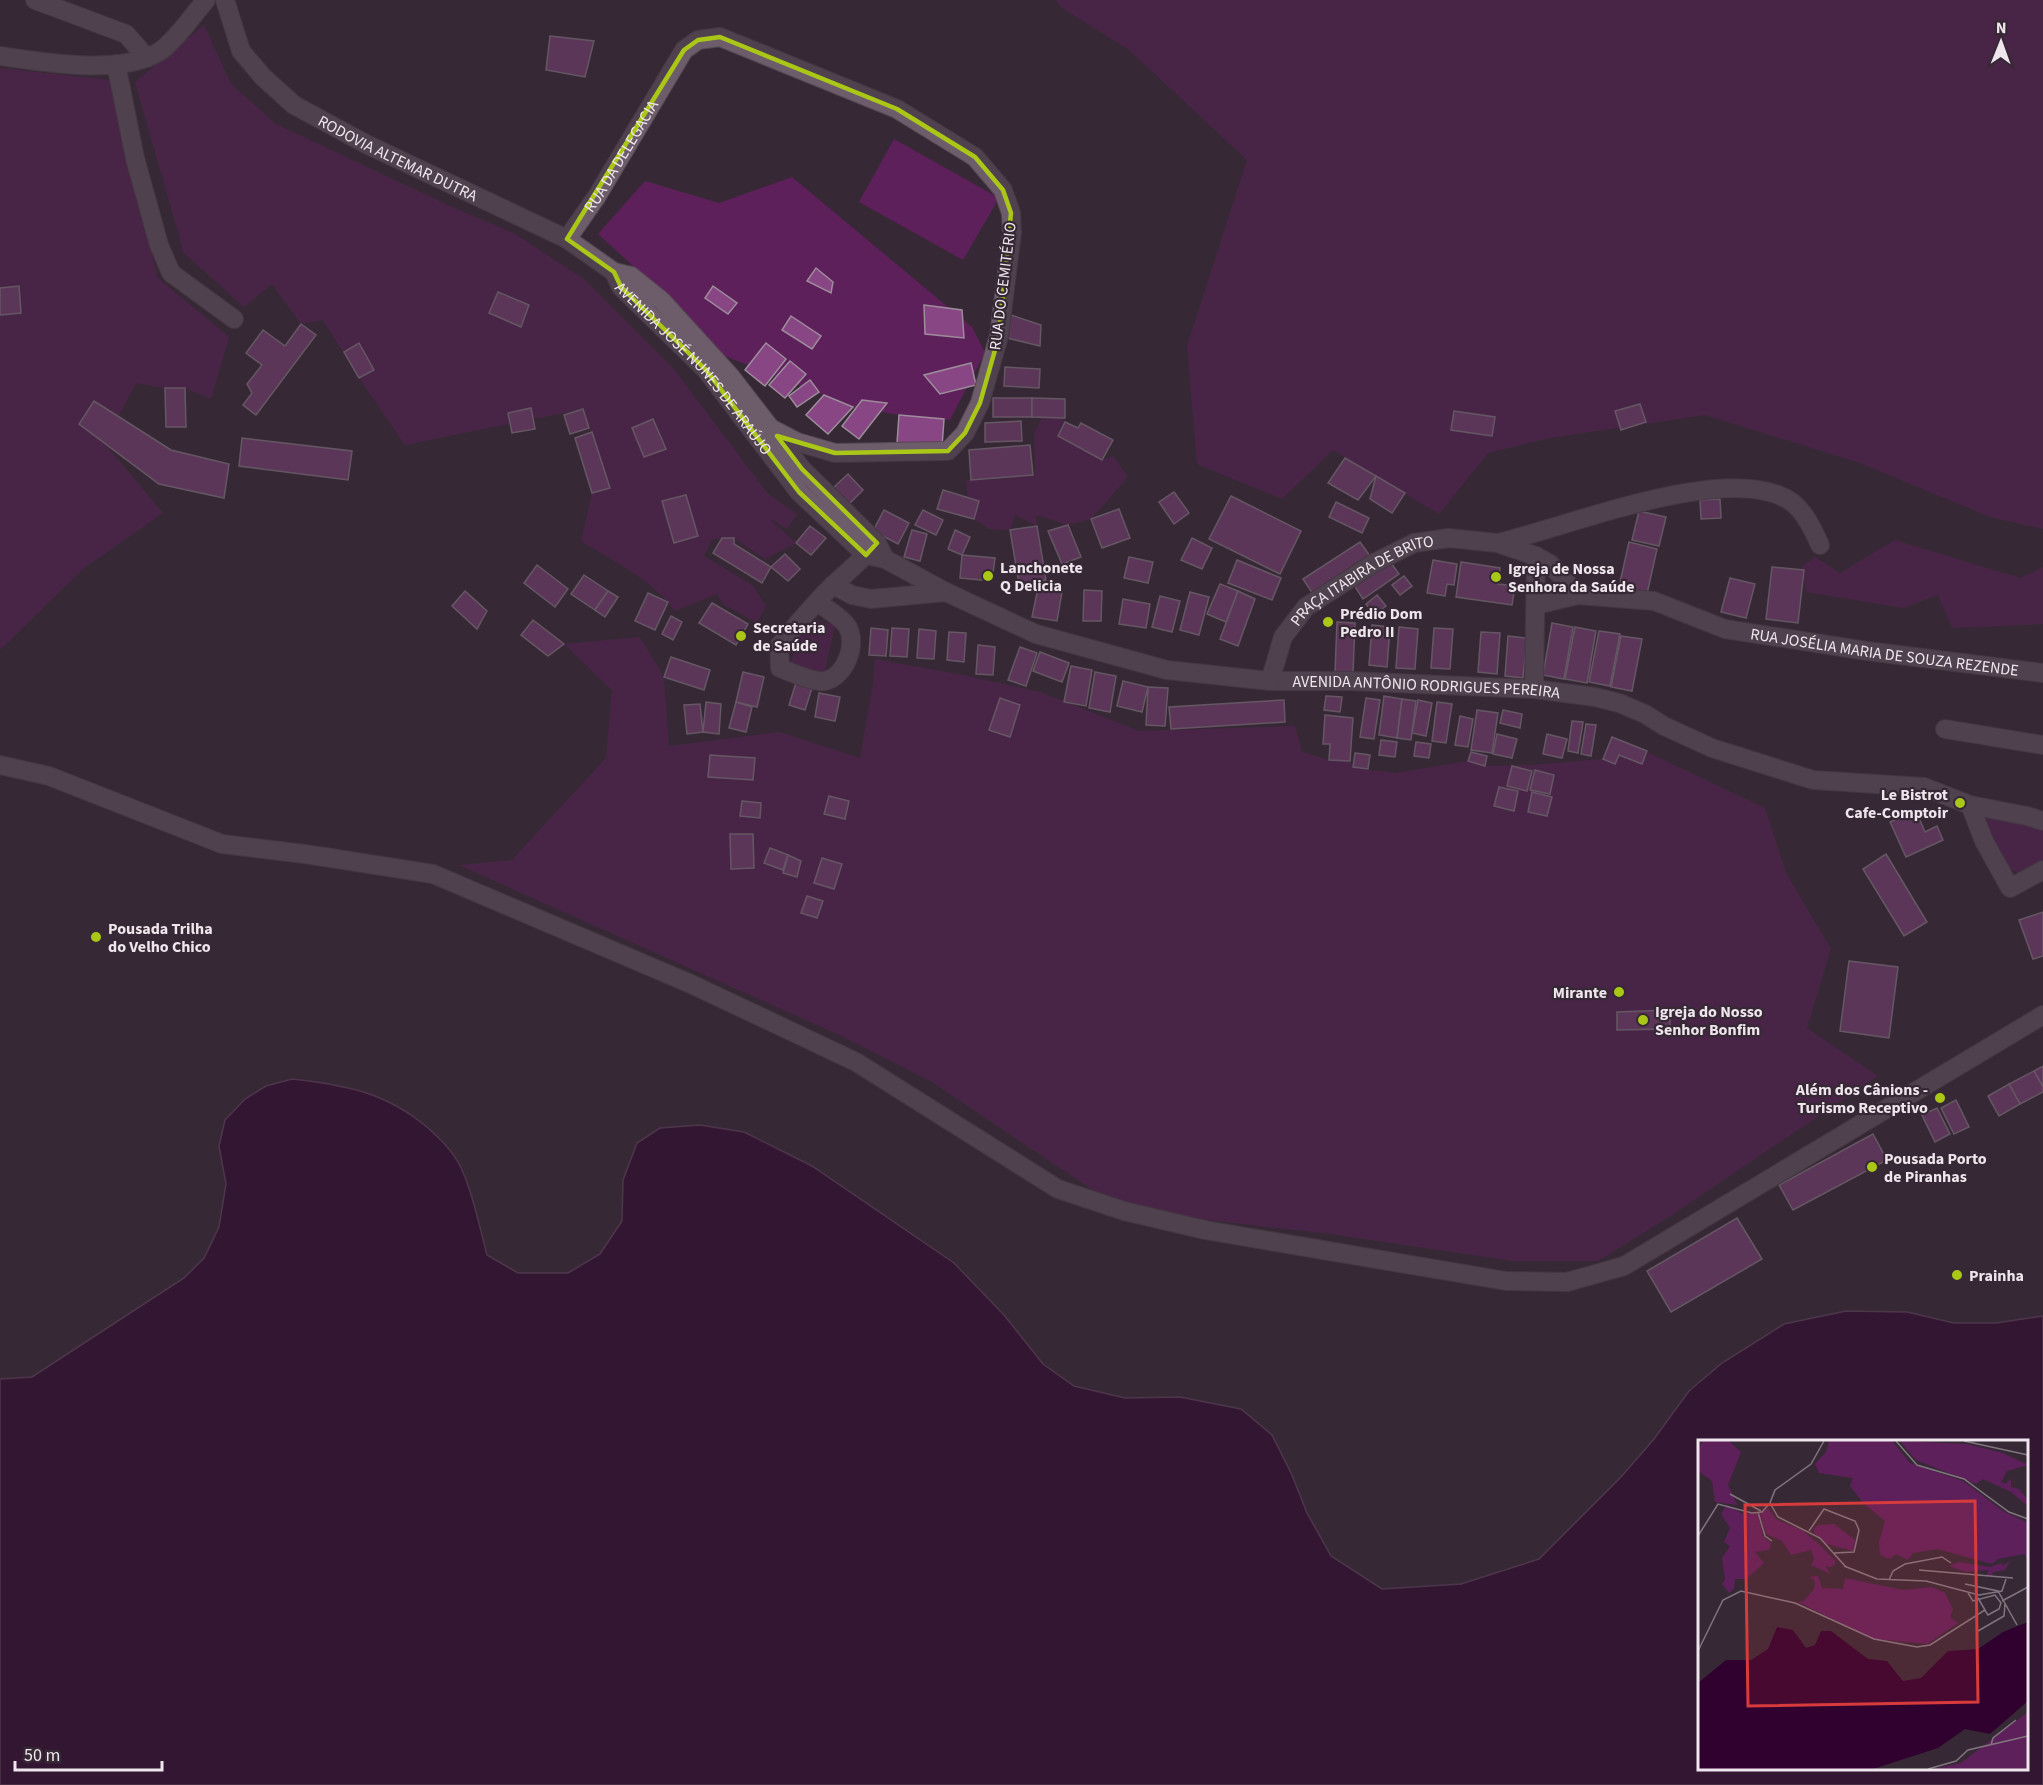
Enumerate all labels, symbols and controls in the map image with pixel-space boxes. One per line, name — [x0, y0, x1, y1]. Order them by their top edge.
north arrow — [1971, 12, 2031, 72]
text: N — [1996, 17, 2007, 39]
street label: RUA DA DELEGACIA — [579, 96, 664, 217]
street label: RODOVIA ALTEMAR DUTRA — [314, 110, 481, 207]
street label: RUA DO CEMITÉRIO — [984, 221, 1022, 352]
street label: AVENIDA JOSÉ NUNES DE ARAÚJO — [610, 277, 777, 460]
street label: PRAÇA ITABIRA DE BRITO — [1285, 530, 1435, 631]
place label: Lanchonete Q Delicia — [1000, 557, 1083, 597]
place label: Igreja de Nossa Senhora da Saúde — [1508, 558, 1635, 598]
marker: Lanchonete Q Delicia — [981, 569, 995, 583]
marker: Igreja de Nossa Senhora da Saúde — [1489, 570, 1503, 584]
place label: Prédio Dom Pedro II — [1340, 603, 1422, 643]
marker: Prédio Dom Pedro II — [1321, 615, 1335, 629]
place label: Secretaria de Saúde — [753, 617, 825, 657]
street label: RUA JOSÉLIA MARIA DE SOUZA REZENDE — [1749, 623, 2020, 682]
marker: Secretaria de Saúde — [734, 629, 748, 643]
street label: AVENIDA ANTÔNIO RODRIGUES PEREIRA — [1292, 671, 1562, 704]
place label: Le Bistrot Cafe-Comptoir — [1845, 784, 1949, 824]
marker: Le Bistrot Cafe-Comptoir — [1953, 796, 1967, 810]
place label: Pousada Trilha do Velho Chico — [108, 918, 213, 958]
marker: Pousada Trilha do Velho Chico — [89, 930, 103, 944]
place label: Mirante — [1553, 982, 1607, 1004]
marker: Mirante — [1612, 985, 1626, 999]
place label: Igreja do Nosso Senhor Bonfim — [1655, 1001, 1763, 1041]
marker: Igreja do Nosso Senhor Bonfim — [1636, 1013, 1650, 1027]
place label: Além dos Cânions - Turismo Receptivo — [1795, 1079, 1928, 1119]
marker: Além dos Cânions - Turismo Receptivo — [1933, 1091, 1947, 1105]
place label: Pousada Porto de Piranhas — [1884, 1148, 1987, 1188]
marker: Pousada Porto de Piranhas — [1865, 1160, 1879, 1174]
place label: Prainha — [1969, 1265, 2024, 1287]
marker: Prainha — [1950, 1268, 1964, 1282]
inset map — [1698, 1440, 2028, 1770]
scale bar — [15, 1734, 162, 1772]
text: 50 m — [24, 1743, 60, 1768]

